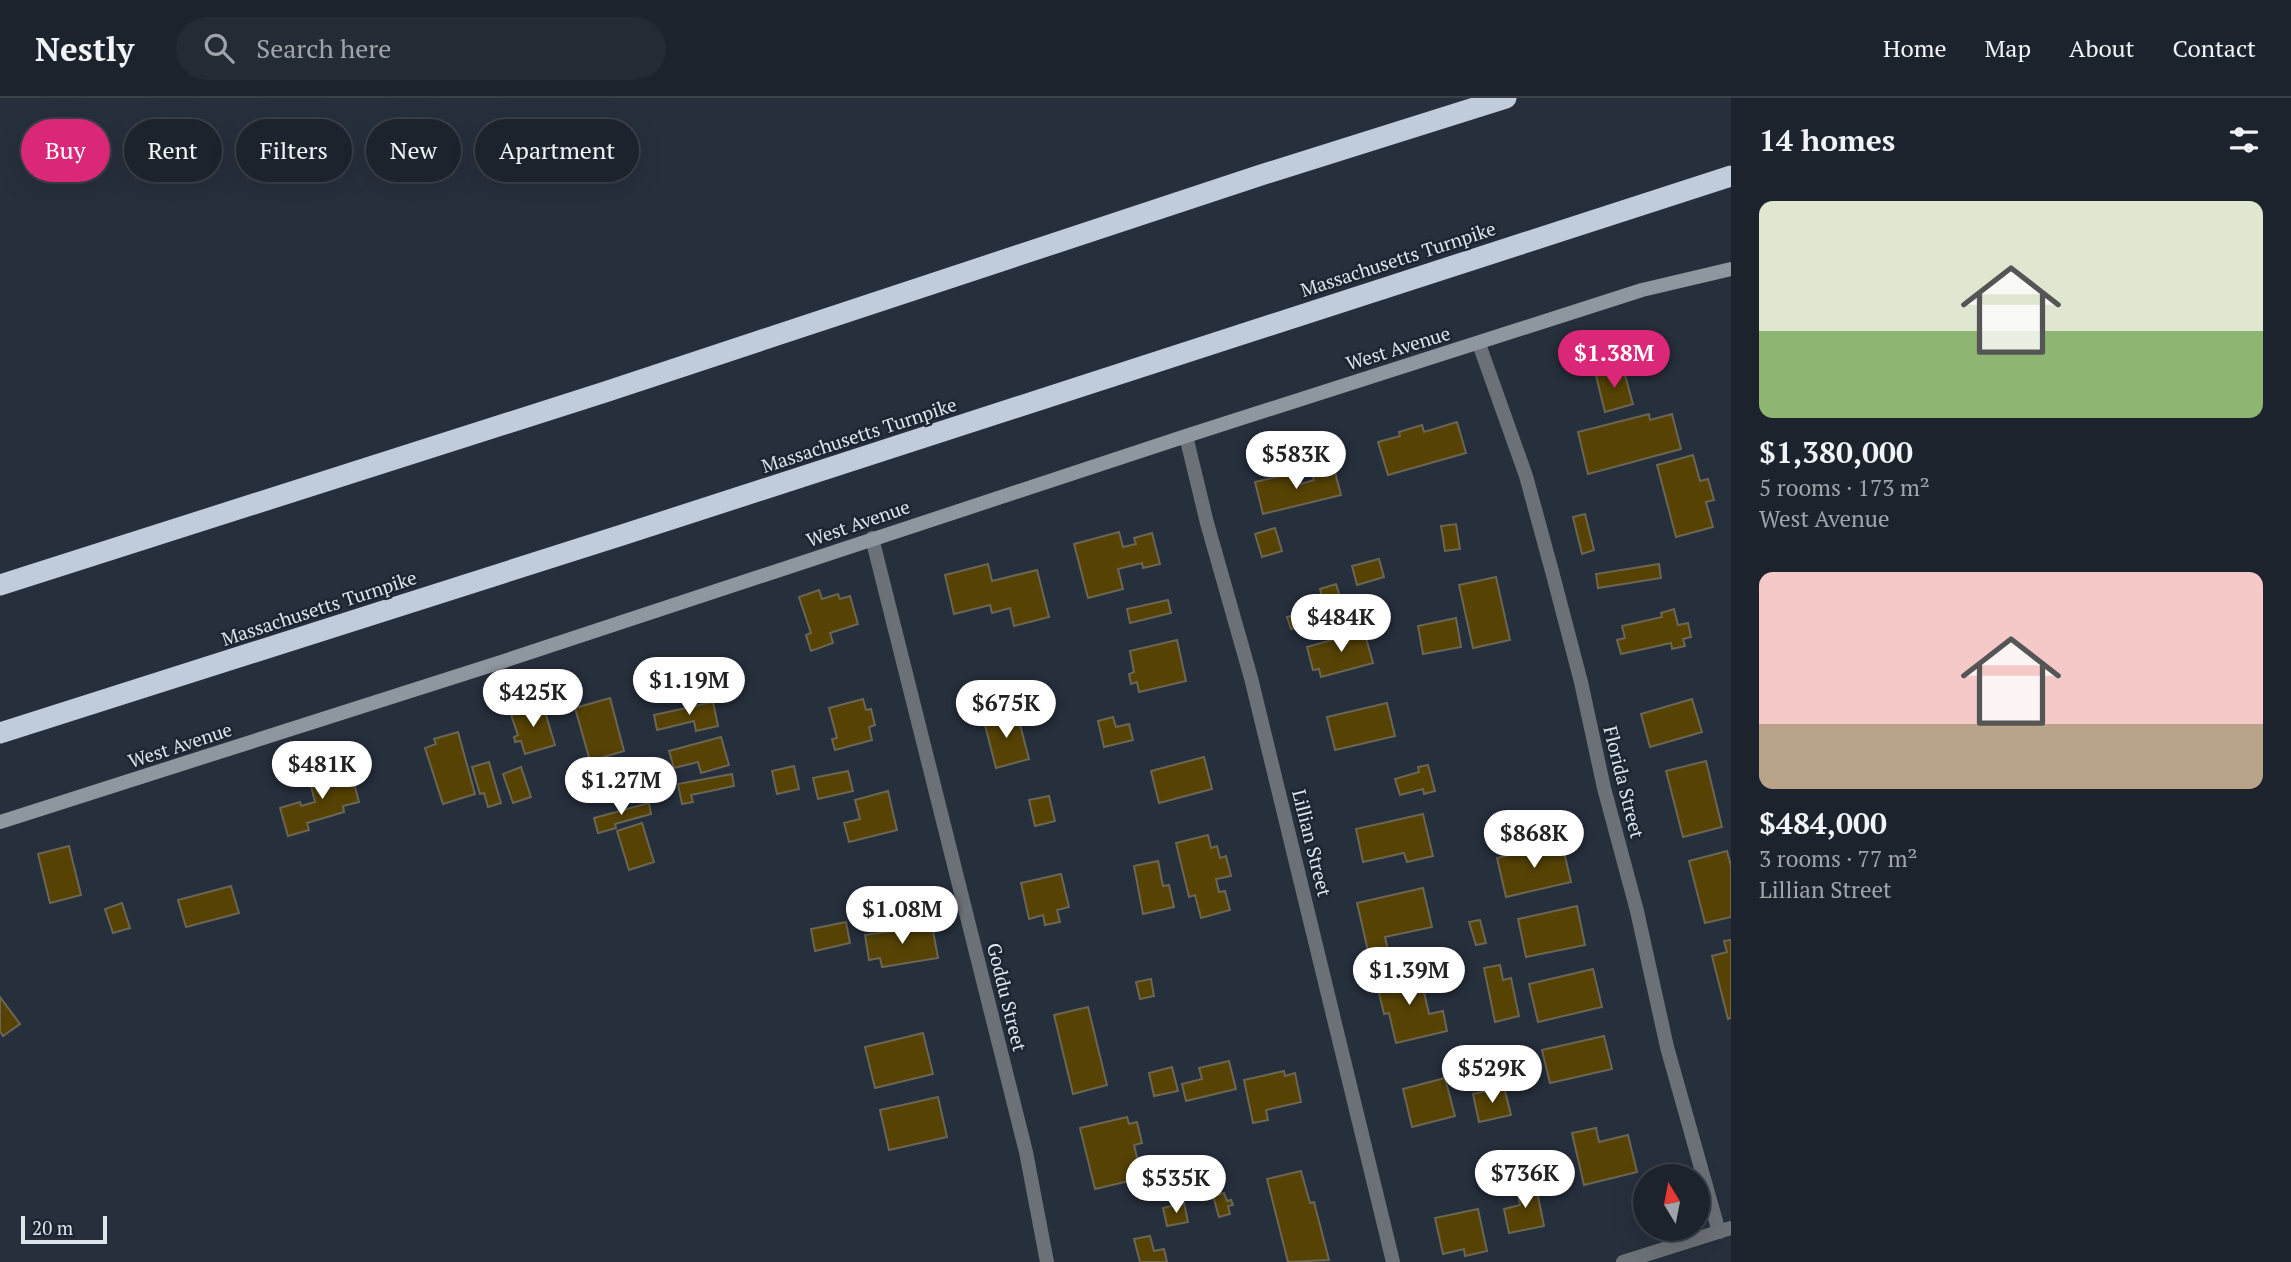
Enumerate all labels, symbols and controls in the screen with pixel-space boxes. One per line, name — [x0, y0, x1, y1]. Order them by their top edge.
search box — [176, 17, 666, 80]
text: Nestly — [35, 27, 134, 70]
icon: search — [200, 29, 238, 67]
text: Search here — [256, 31, 391, 65]
text: Home — [1883, 32, 1947, 64]
text: Map — [1985, 32, 2031, 64]
text: About — [2069, 32, 2135, 64]
text: Contact — [2173, 32, 2256, 64]
chip: Buy — [21, 119, 110, 182]
chip: Rent — [124, 119, 222, 182]
chip: Filters — [236, 119, 352, 182]
chip: New — [366, 119, 461, 182]
chip: Apartment — [475, 119, 639, 182]
text: 14 homes — [1759, 120, 1895, 160]
icon: filters — [2225, 121, 2263, 159]
street label: Massachusetts Turnpike — [1297, 215, 1499, 302]
icon: home — [1948, 247, 2074, 373]
street label: West Avenue — [1343, 320, 1453, 375]
pin: $1.38M — [1557, 330, 1671, 390]
text: $1.38M — [1574, 337, 1654, 368]
street label: Massachusetts Turnpike — [758, 391, 960, 478]
pin: $583K — [1247, 432, 1345, 491]
text: $1,380,000 — [1759, 432, 1913, 472]
text: $583K — [1262, 438, 1330, 469]
text: 5 rooms · 173 m² — [1759, 472, 1930, 503]
street label: West Avenue — [803, 493, 913, 552]
text: West Avenue — [1759, 503, 1890, 534]
street label: Massachusetts Turnpike — [218, 564, 420, 651]
pin: $484K — [1292, 594, 1390, 654]
text: $484K — [1307, 601, 1375, 632]
icon: home — [1948, 618, 2074, 744]
pin: $1.19M — [632, 658, 746, 717]
text: $1.19M — [649, 664, 729, 695]
pin: $425K — [484, 670, 582, 729]
text: $425K — [499, 676, 567, 707]
pin: $675K — [957, 680, 1055, 740]
text: $675K — [972, 687, 1040, 718]
street label: West Avenue — [125, 716, 235, 773]
street label: Florida Street — [1598, 723, 1651, 841]
pin: $481K — [273, 742, 371, 801]
text: $481K — [288, 748, 356, 779]
pin: $1.27M — [564, 758, 678, 817]
text: $1.27M — [581, 764, 661, 795]
street label: Lillian Street — [1287, 787, 1338, 899]
text: $484,000 — [1759, 803, 1887, 843]
pin: $868K — [1485, 810, 1583, 870]
text: $868K — [1500, 817, 1568, 848]
text: 3 rooms · 77 m² — [1759, 843, 1918, 874]
text: Lillian Street — [1759, 874, 1892, 905]
pin: $1.08M — [845, 886, 959, 946]
text: $1.08M — [862, 893, 942, 924]
street label: Goddu Street — [982, 940, 1033, 1054]
pin: $1.39M — [1352, 948, 1466, 1007]
text: $1.39M — [1369, 954, 1449, 985]
pin: $529K — [1443, 1046, 1541, 1105]
text: $529K — [1458, 1052, 1526, 1083]
pin: $736K — [1476, 1150, 1574, 1210]
pin: $535K — [1127, 1156, 1225, 1215]
text: $736K — [1491, 1157, 1559, 1188]
text: $535K — [1142, 1162, 1210, 1193]
north arrow — [1633, 1164, 1710, 1241]
map controls — [1633, 1164, 1710, 1241]
scale bar — [21, 1213, 107, 1245]
text: 20 m — [32, 1215, 73, 1240]

